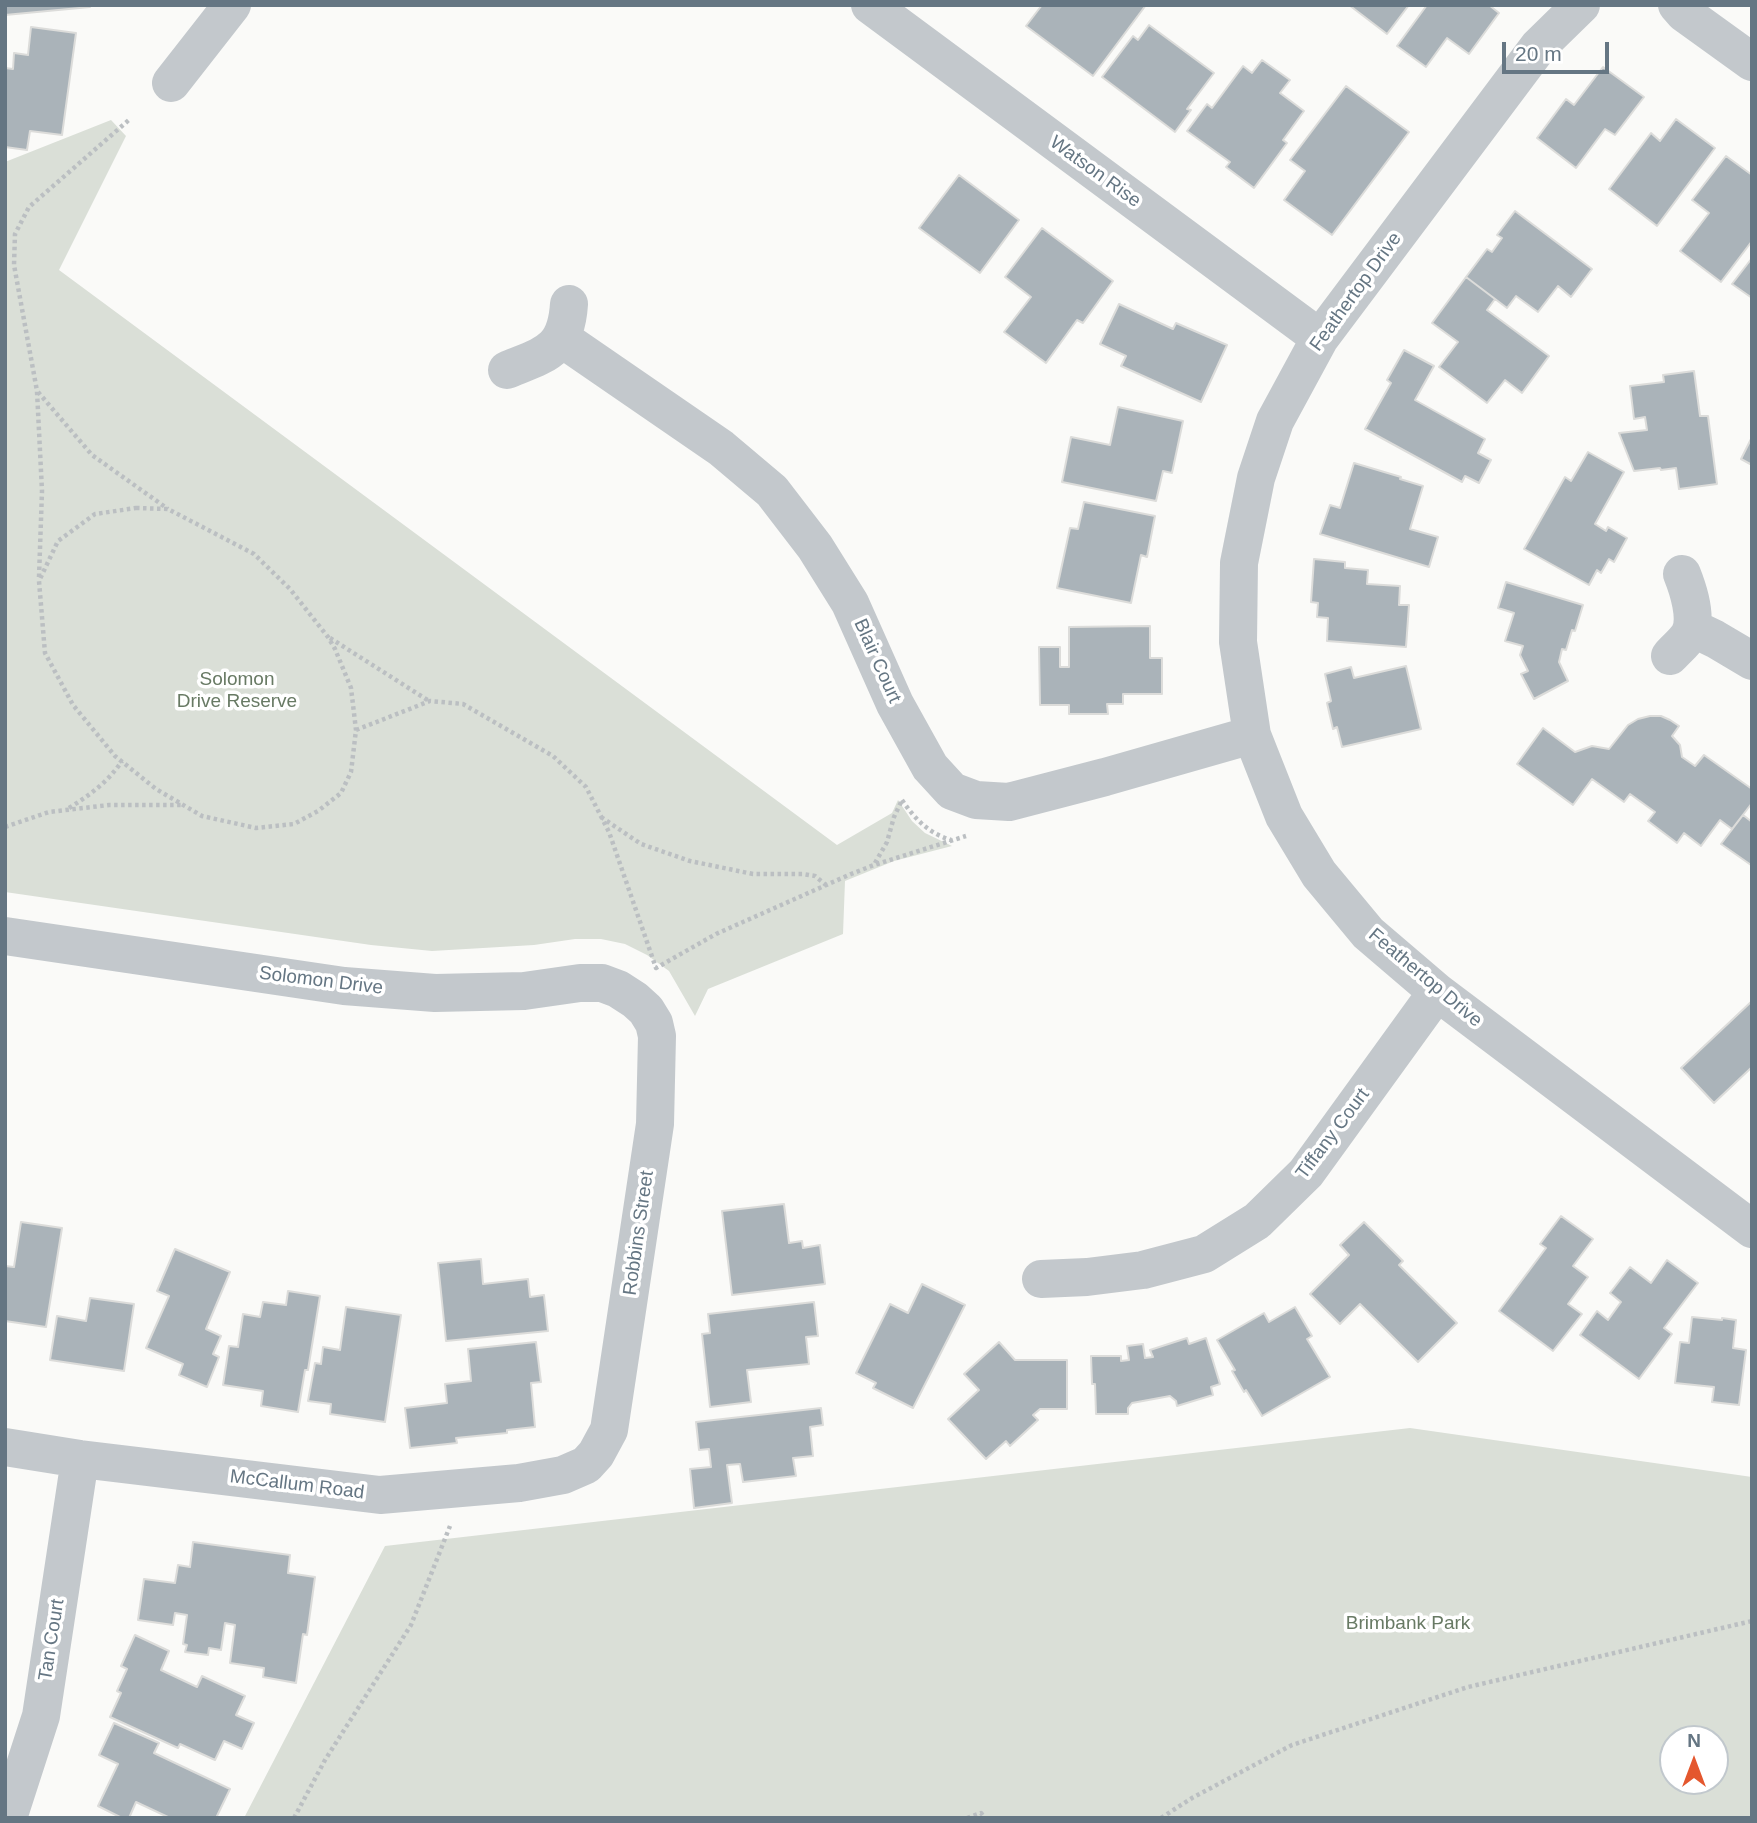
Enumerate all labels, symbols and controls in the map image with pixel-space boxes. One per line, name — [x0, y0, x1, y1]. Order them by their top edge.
scale bar — [1505, 28, 1612, 72]
text: 20 m — [1515, 42, 1562, 65]
street label: Watson Rise — [1045, 131, 1145, 213]
street label: Feathertop Drive — [1305, 228, 1407, 356]
street label: Blair Court — [848, 615, 906, 707]
park label: Solomon Drive Reserve — [177, 669, 297, 713]
street label: Feathertop Drive — [1363, 924, 1487, 1032]
street label: Solomon Drive — [258, 962, 384, 1000]
street label: Tiffany Court — [1291, 1084, 1375, 1184]
street label: Robbins Street — [619, 1169, 659, 1297]
street label: McCallum Road — [229, 1465, 365, 1505]
street label: Tan Court — [34, 1598, 70, 1682]
park label: Brimbank Park — [1346, 1613, 1470, 1635]
north arrow — [1659, 1725, 1729, 1795]
text: N — [1687, 1730, 1701, 1751]

